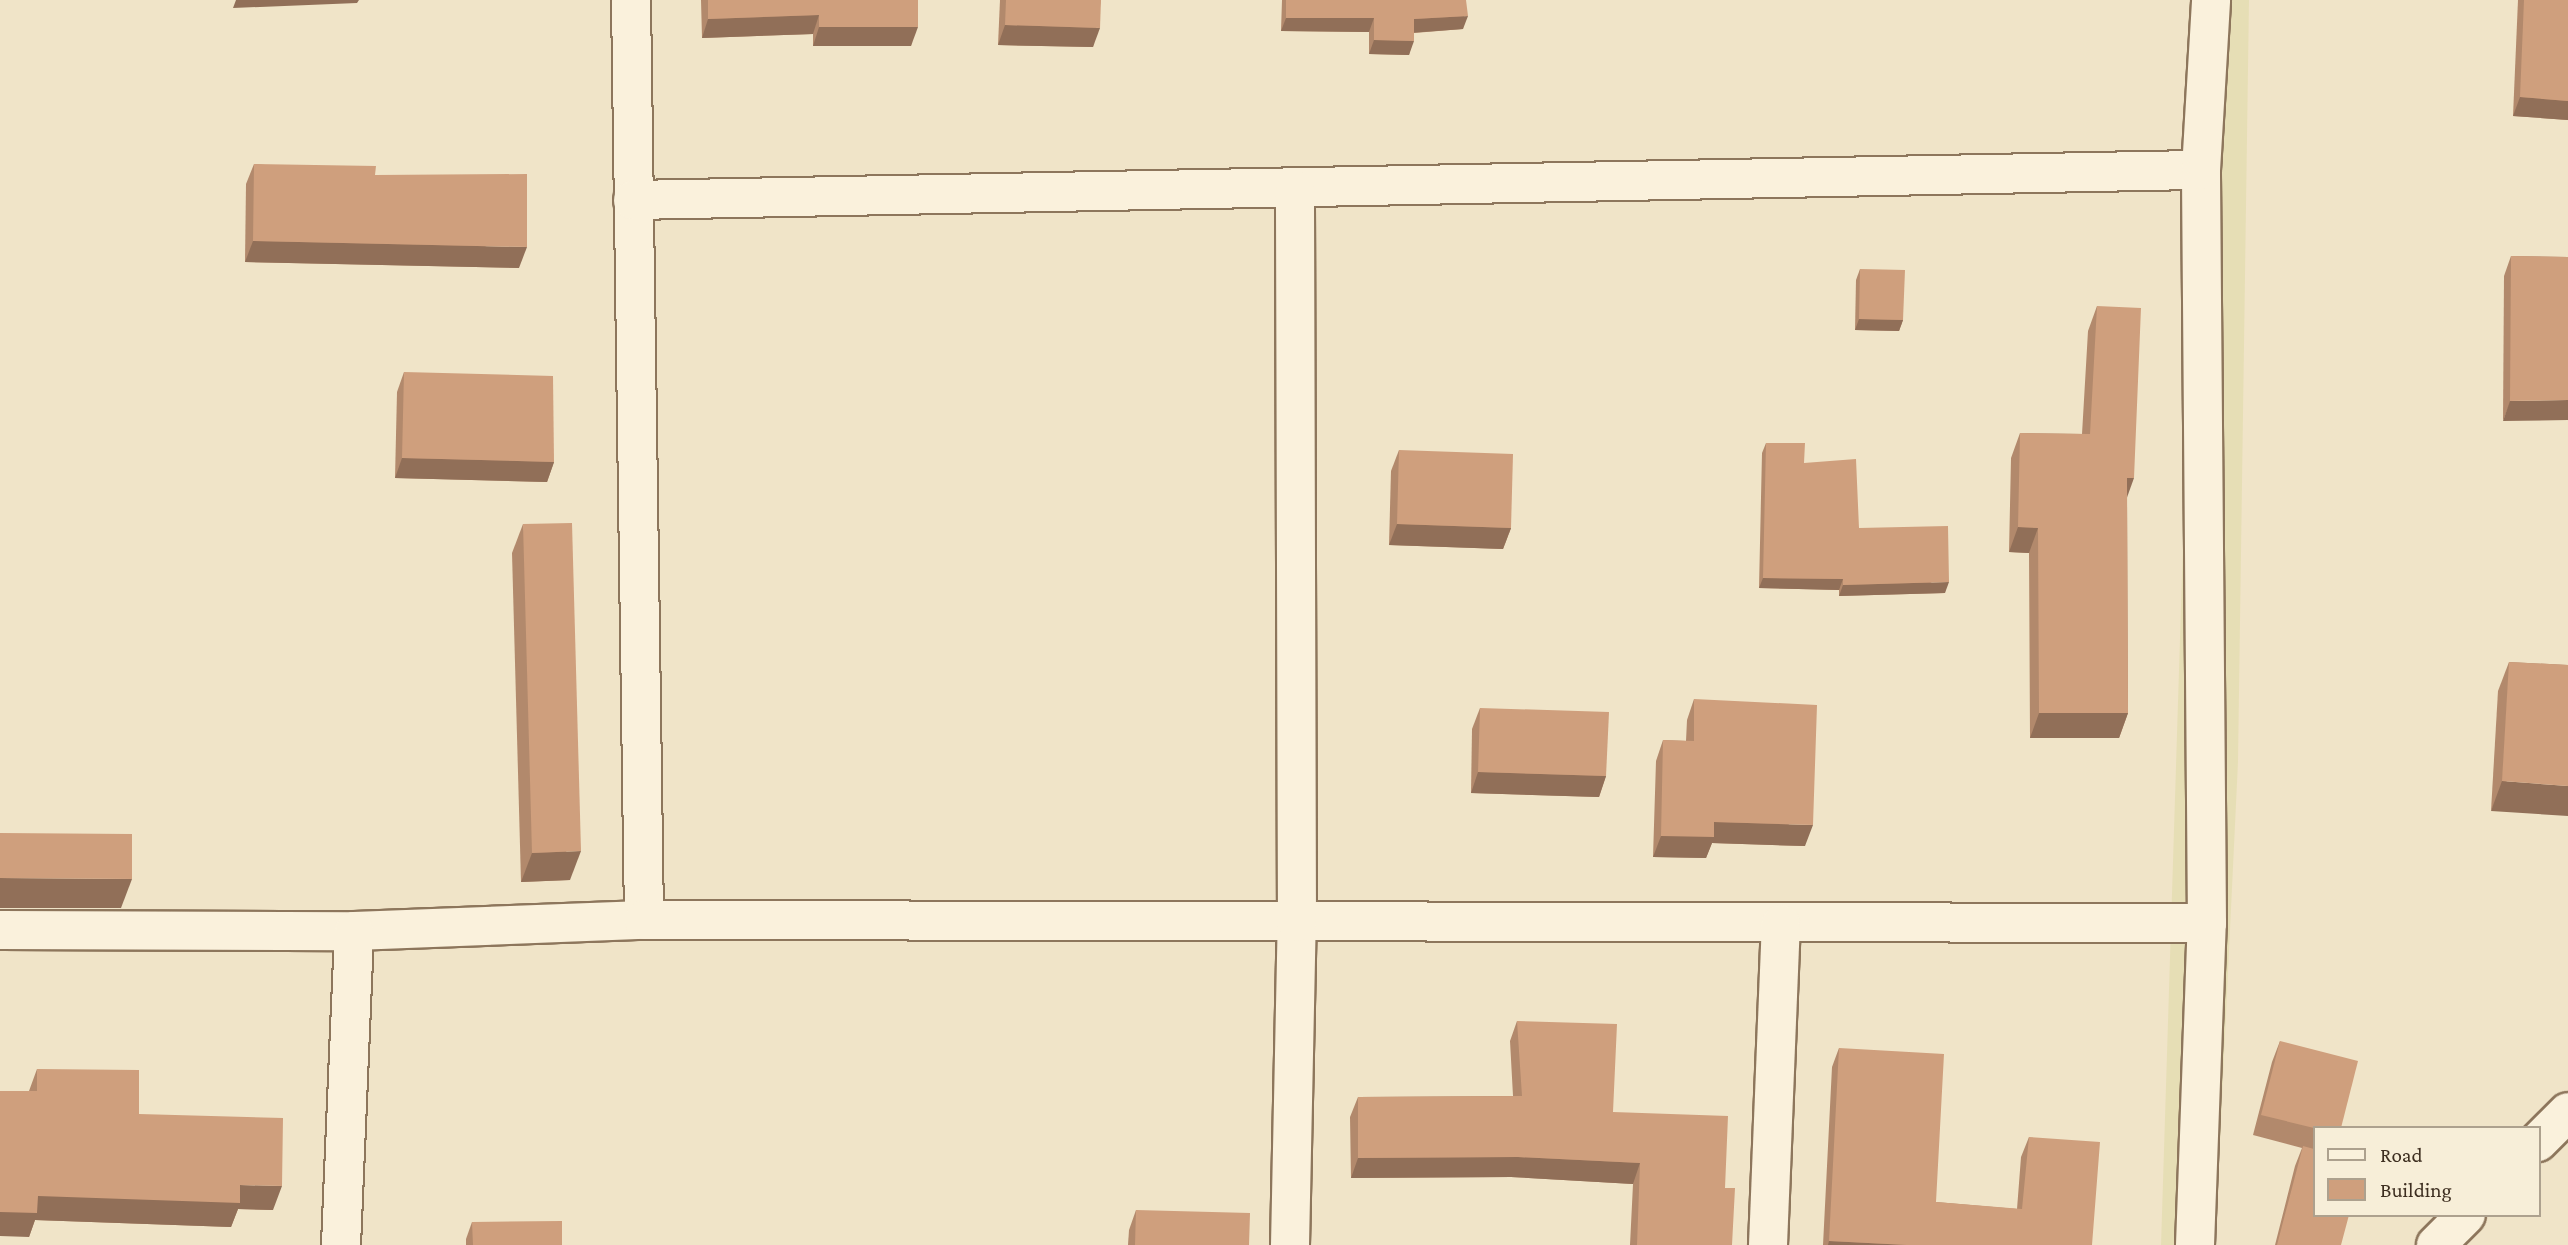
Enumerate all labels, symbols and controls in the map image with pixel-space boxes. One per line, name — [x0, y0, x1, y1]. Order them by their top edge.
legend — [2312, 1126, 2540, 1217]
text: Road — [2380, 1143, 2423, 1167]
text: Building — [2380, 1178, 2452, 1202]

